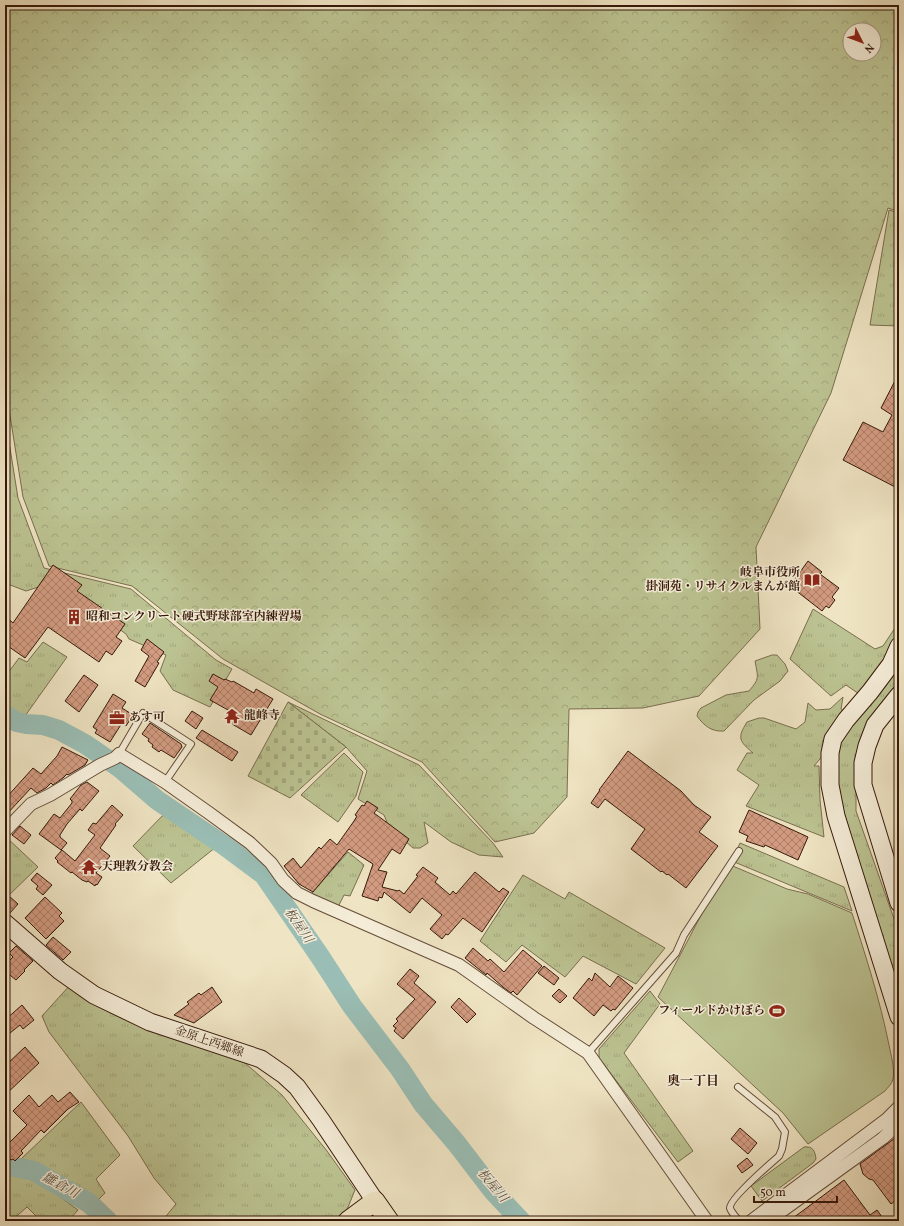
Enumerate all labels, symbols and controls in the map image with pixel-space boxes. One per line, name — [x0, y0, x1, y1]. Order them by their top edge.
north arrow — [842, 22, 882, 62]
text: N — [860, 40, 877, 56]
place label: 岐阜市役所 掛洞苑・リサイクルまんが館 — [646, 565, 800, 595]
library icon: 岐阜市役所 掛洞苑・リサイクルまんが館 — [803, 571, 821, 589]
building icon: 昭和コンクリート硬式野球部室内練習場 — [65, 608, 83, 626]
place label: 昭和コンクリート硬式野球部室内練習場 — [86, 609, 302, 625]
temple icon: 龍峰寺 — [223, 707, 241, 725]
place label: 龍峰寺 — [244, 708, 280, 724]
office icon: あす可 — [108, 709, 126, 727]
place label: あす可 — [129, 710, 165, 726]
temple icon: 天理教分教会 — [80, 858, 98, 876]
place label: 天理教分教会 — [101, 859, 173, 875]
water label: 板屋川 — [280, 905, 317, 949]
sports icon: フィールドかけぼら — [768, 1002, 786, 1020]
place label: フィールドかけぼら — [658, 1003, 765, 1019]
street label: 金原上西郷線 — [172, 1023, 246, 1061]
district label: 奥一丁目 — [667, 1073, 719, 1091]
water label: 板屋川 — [473, 1165, 513, 1208]
water label: 雛倉川 — [39, 1169, 83, 1204]
scale bar — [754, 1178, 837, 1204]
text: 50 m — [760, 1185, 786, 1201]

